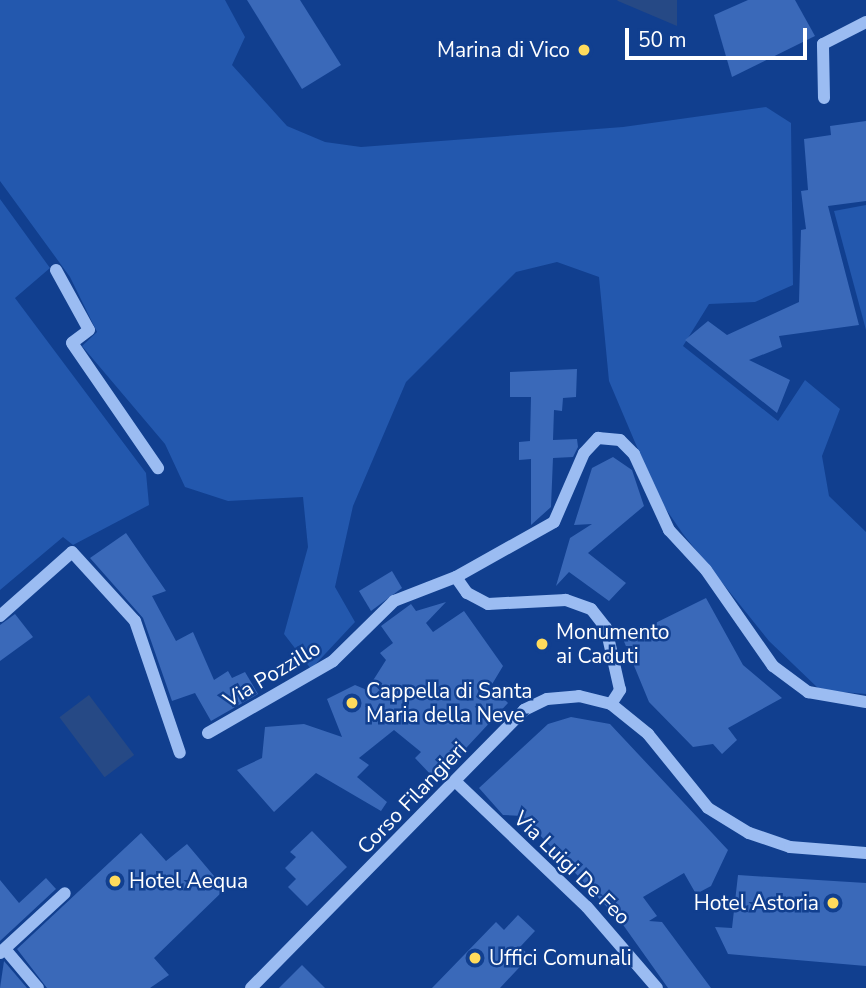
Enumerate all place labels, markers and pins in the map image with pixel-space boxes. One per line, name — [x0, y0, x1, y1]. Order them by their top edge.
place label: Marina di Vico — [437, 37, 570, 63]
marker: Marina di Vico — [576, 42, 592, 58]
place label: Monumento ai Caduti — [556, 619, 669, 669]
marker: Monumento ai Caduti — [534, 636, 550, 652]
place label: Cappella di Santa Maria della Neve — [366, 678, 533, 728]
marker: Cappella di Santa Maria della Neve — [344, 695, 360, 711]
place label: Hotel Aequa — [129, 868, 248, 894]
marker: Hotel Aequa — [107, 873, 123, 889]
place label: Hotel Astoria — [694, 890, 819, 916]
marker: Hotel Astoria — [825, 895, 841, 911]
place label: Uffici Comunali — [489, 945, 632, 971]
marker: Uffici Comunali — [467, 950, 483, 966]

